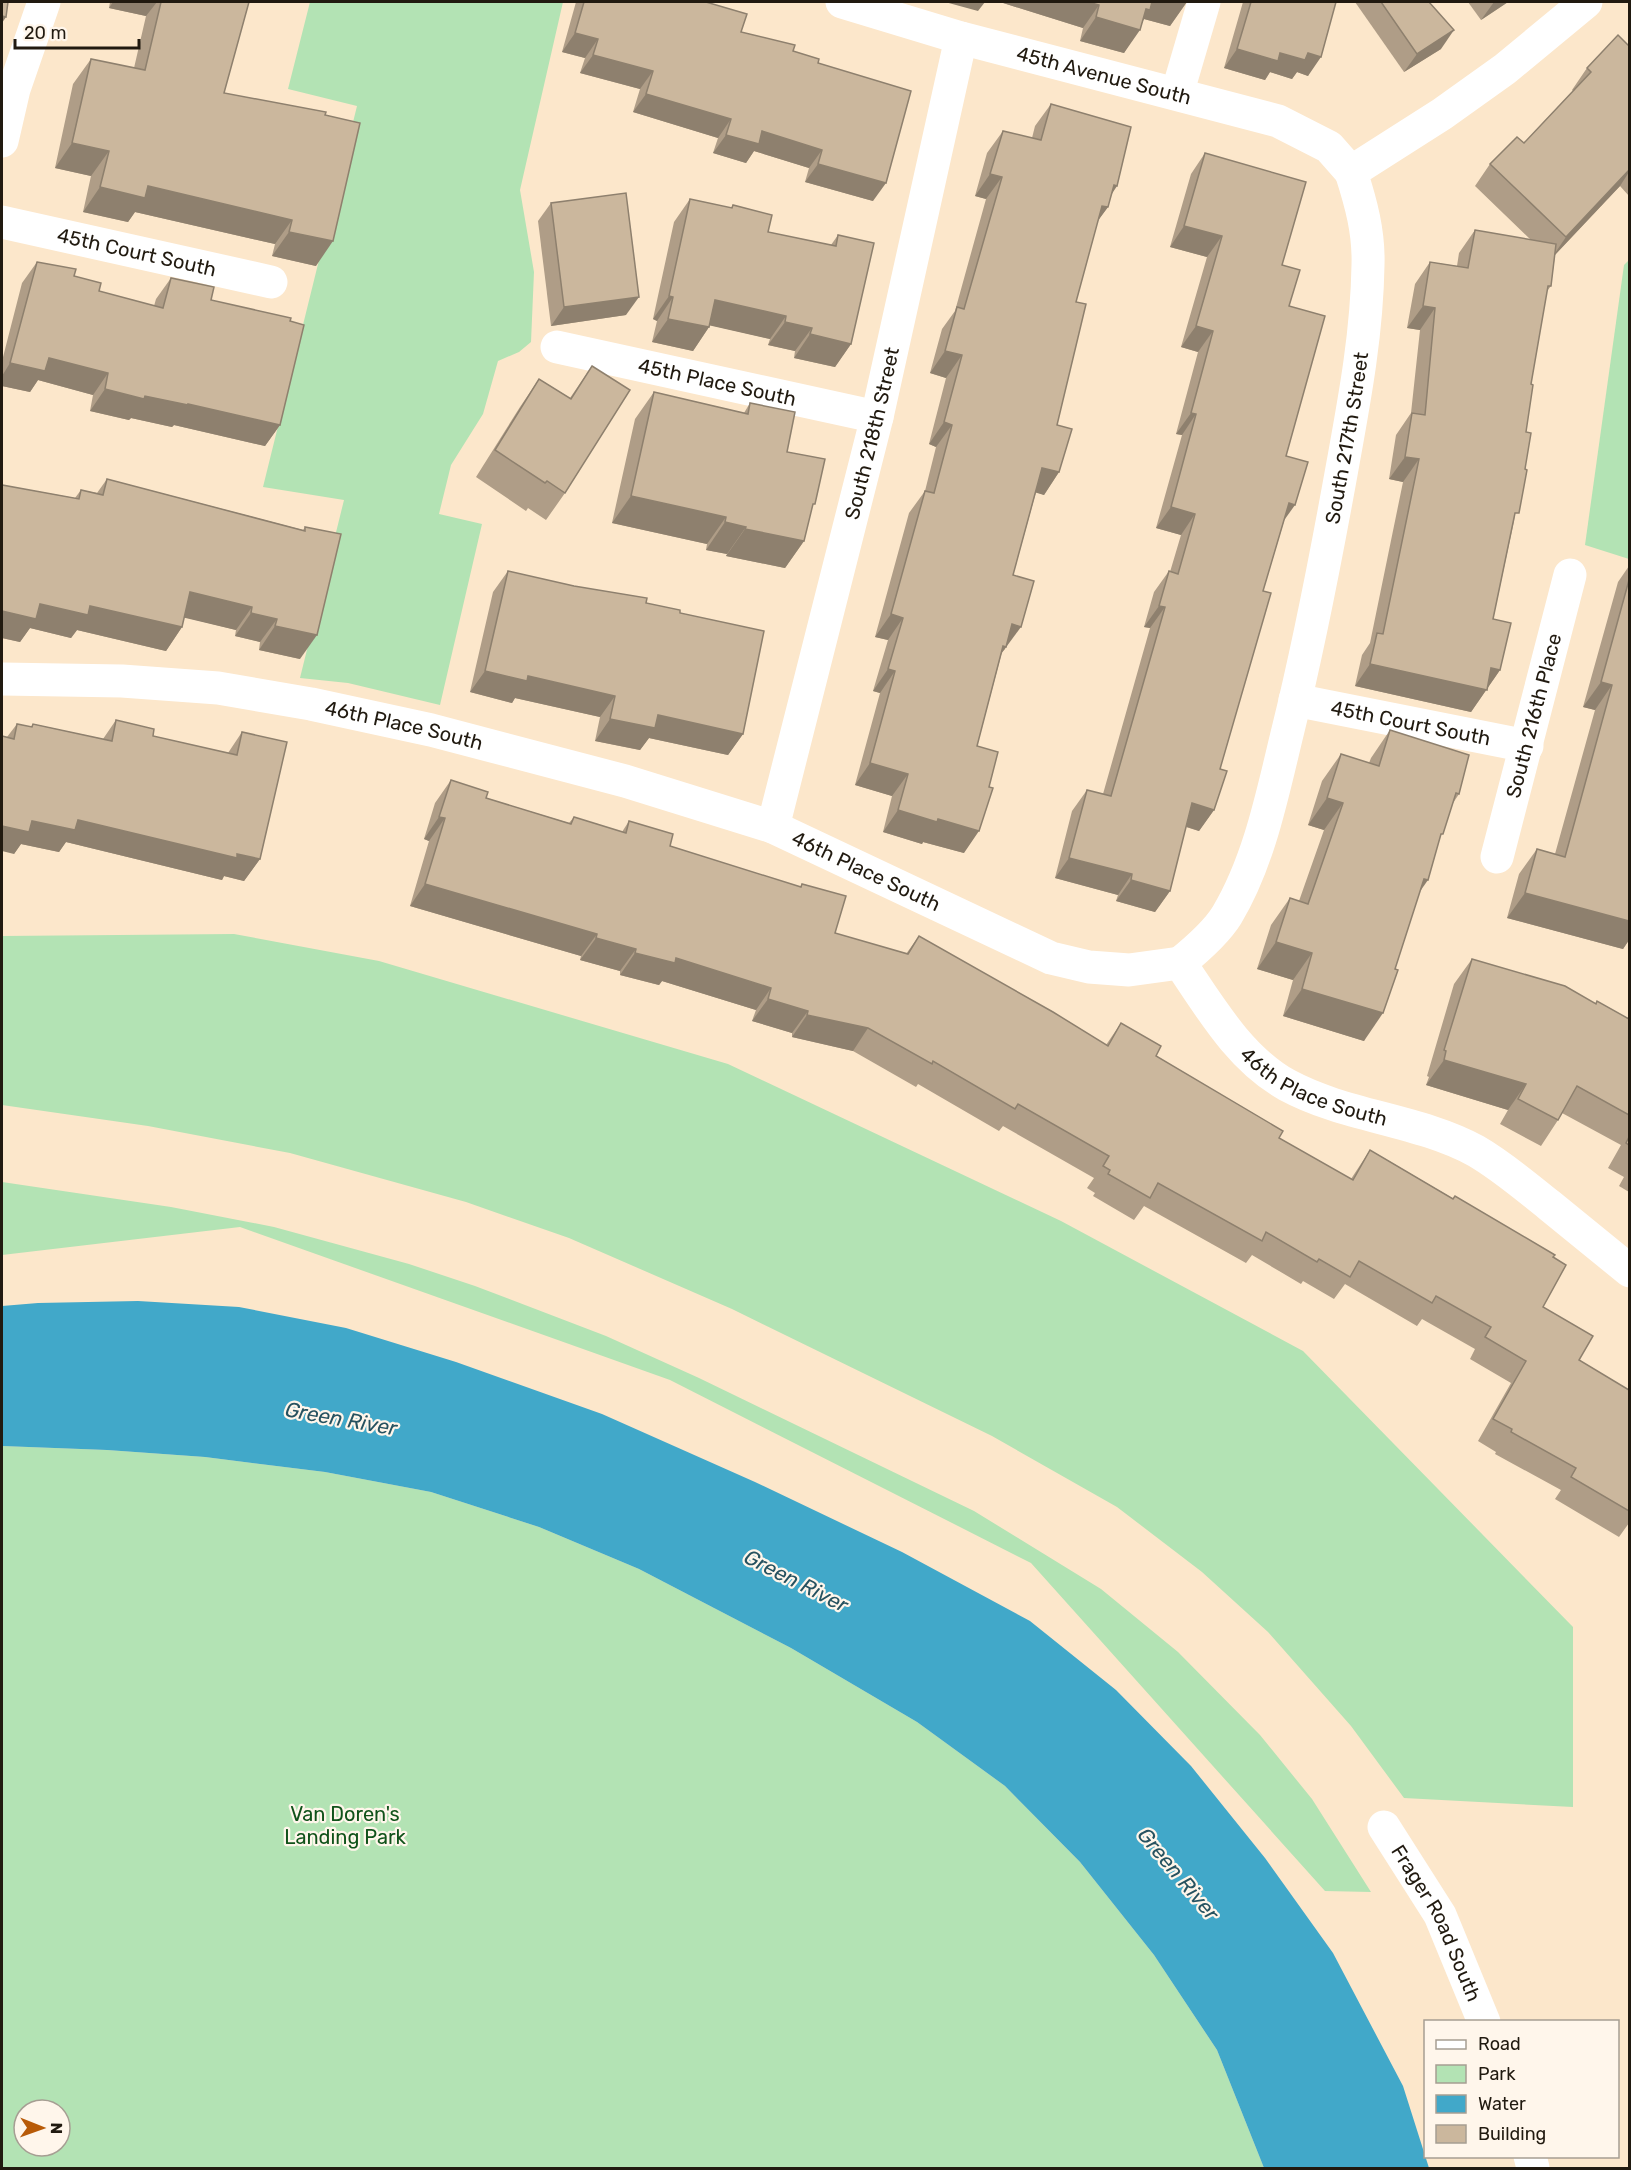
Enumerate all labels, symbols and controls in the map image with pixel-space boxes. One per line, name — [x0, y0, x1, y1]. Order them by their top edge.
scale bar — [15, 12, 140, 50]
text: 20 m — [24, 22, 66, 44]
street label: 45th Avenue South — [1014, 41, 1194, 110]
street label: 45th Court South — [55, 223, 219, 281]
street label: South 218th Street — [839, 345, 904, 522]
street label: South 217th Street — [1320, 350, 1373, 526]
street label: 45th Place South — [636, 353, 798, 411]
street label: South 216th Place — [1501, 631, 1566, 801]
street label: 46th Place South — [323, 695, 486, 755]
street label: 45th Court South — [1329, 695, 1493, 751]
street label: 46th Place South — [788, 826, 944, 916]
street label: 46th Place South — [1235, 1042, 1390, 1131]
water label: Green River — [283, 1396, 400, 1441]
water label: Green River — [740, 1544, 853, 1618]
park label: Van Doren's Landing Park — [284, 1802, 407, 1849]
water label: Green River — [1132, 1822, 1225, 1926]
street label: Frager Road South — [1386, 1840, 1486, 2005]
legend — [1424, 2020, 1619, 2158]
text: Road — [1478, 2033, 1521, 2055]
text: Park — [1478, 2063, 1516, 2085]
text: Water — [1478, 2093, 1526, 2115]
north arrow — [12, 2098, 72, 2158]
text: N — [47, 2122, 66, 2134]
text: Building — [1478, 2123, 1546, 2145]

